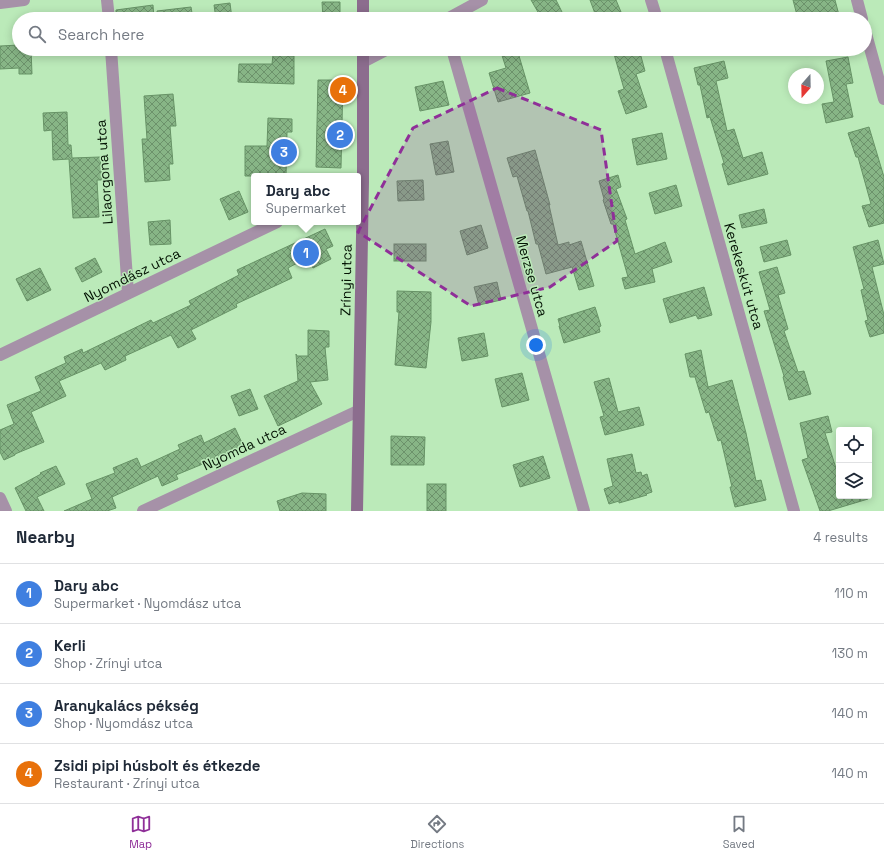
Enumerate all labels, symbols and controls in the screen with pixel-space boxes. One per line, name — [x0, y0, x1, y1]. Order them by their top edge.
search box — [12, 12, 872, 56]
icon: search — [26, 23, 48, 45]
text: Search here — [58, 25, 144, 44]
north arrow — [788, 68, 824, 104]
pin: 4 — [330, 75, 356, 105]
street label: Lilaorgona utca — [91, 119, 117, 225]
pin: 2 — [327, 120, 353, 150]
pin: 3 — [271, 137, 297, 167]
popup — [251, 173, 361, 225]
text: Dary abc — [266, 181, 330, 200]
text: Supermarket — [266, 200, 346, 217]
street label: Kerekeskút utca — [720, 221, 768, 331]
street label: Merzse utca — [512, 233, 552, 319]
pin: 1 — [293, 238, 319, 268]
street label: Nyomdász utca — [81, 244, 183, 306]
street label: Zrínyi utca — [336, 244, 356, 316]
your location — [526, 335, 546, 355]
street label: Nyomda utca — [199, 420, 289, 474]
map controls — [836, 427, 872, 499]
button: locate — [836, 427, 872, 463]
button: layers — [836, 463, 872, 499]
text: Nearby — [16, 526, 75, 548]
text: 4 results — [813, 529, 868, 546]
text: Dary abc — [54, 576, 119, 595]
text: 1 — [26, 585, 32, 602]
text: 110 m — [834, 585, 868, 602]
text: Supermarket · Nyomdász utca — [54, 595, 241, 612]
text: Kerli — [54, 636, 86, 655]
text: 2 — [25, 645, 33, 662]
text: 130 m — [832, 645, 868, 662]
text: Shop · Zrínyi utca — [54, 655, 162, 672]
text: Aranykalács pékség — [54, 696, 199, 715]
text: 3 — [25, 705, 33, 722]
text: 140 m — [832, 705, 868, 722]
text: Shop · Nyomdász utca — [54, 715, 193, 732]
text: Zsidi pipi húsbolt és étkezde — [54, 756, 260, 775]
text: 4 — [25, 765, 33, 782]
text: 140 m — [832, 765, 868, 782]
text: Restaurant · Zrínyi utca — [54, 775, 200, 792]
tab: Map — [129, 813, 152, 851]
tab: Directions — [410, 813, 464, 851]
tab: Saved — [723, 813, 755, 851]

